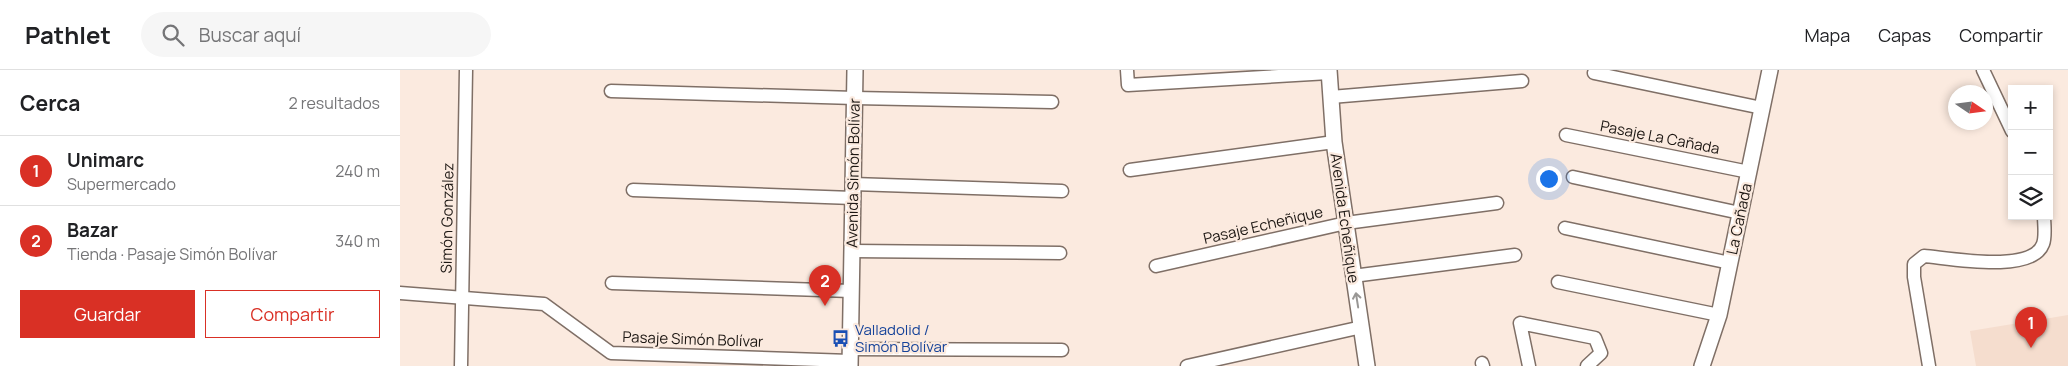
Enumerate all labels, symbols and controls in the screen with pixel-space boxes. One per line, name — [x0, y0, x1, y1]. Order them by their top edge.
search box — [141, 12, 491, 57]
text: Pathlet — [25, 18, 111, 51]
icon: search — [159, 21, 187, 49]
text: Buscar aquí — [199, 22, 301, 48]
text: Mapa — [1804, 23, 1850, 47]
text: Capas — [1878, 23, 1931, 47]
text: Compartir — [1959, 23, 2043, 47]
north arrow — [1948, 85, 1993, 130]
map controls — [2008, 85, 2053, 220]
button: + — [2008, 85, 2053, 130]
text: Cerca — [20, 89, 80, 117]
text: 2 resultados — [289, 92, 380, 114]
street label: Avenida Simón Bolívar — [841, 97, 865, 248]
street label: Pasaje La Cañada — [1598, 115, 1722, 159]
button: − — [2008, 130, 2053, 175]
text: Unimarc — [67, 147, 144, 173]
street label: Avenida Echeñique — [1325, 152, 1365, 285]
text: 1 — [32, 160, 40, 182]
text: 240 m — [335, 160, 380, 182]
street label: Simón González — [436, 162, 458, 273]
your location — [1536, 166, 1562, 192]
text: Supermercado — [67, 173, 176, 195]
button: layers — [2008, 175, 2053, 220]
street label: La Cañada — [1721, 181, 1757, 257]
street label: Pasaje Echeñique — [1201, 201, 1325, 249]
text: Bazar — [67, 217, 118, 243]
text: 2 — [31, 230, 41, 252]
text: 340 m — [335, 230, 380, 252]
text: Tienda · Pasaje Simón Bolívar — [67, 243, 278, 265]
pin: 2 — [809, 265, 841, 306]
button: Guardar — [20, 290, 195, 338]
button: Compartir — [205, 290, 380, 338]
one-way arrow — [1352, 293, 1362, 309]
pin: 1 — [2015, 307, 2047, 348]
place label: Valladolid / Simón Bolívar — [855, 319, 948, 357]
street label: Pasaje Simón Bolívar — [622, 326, 764, 352]
bus stop icon: Valladolid / Simón Bolívar — [831, 328, 851, 348]

